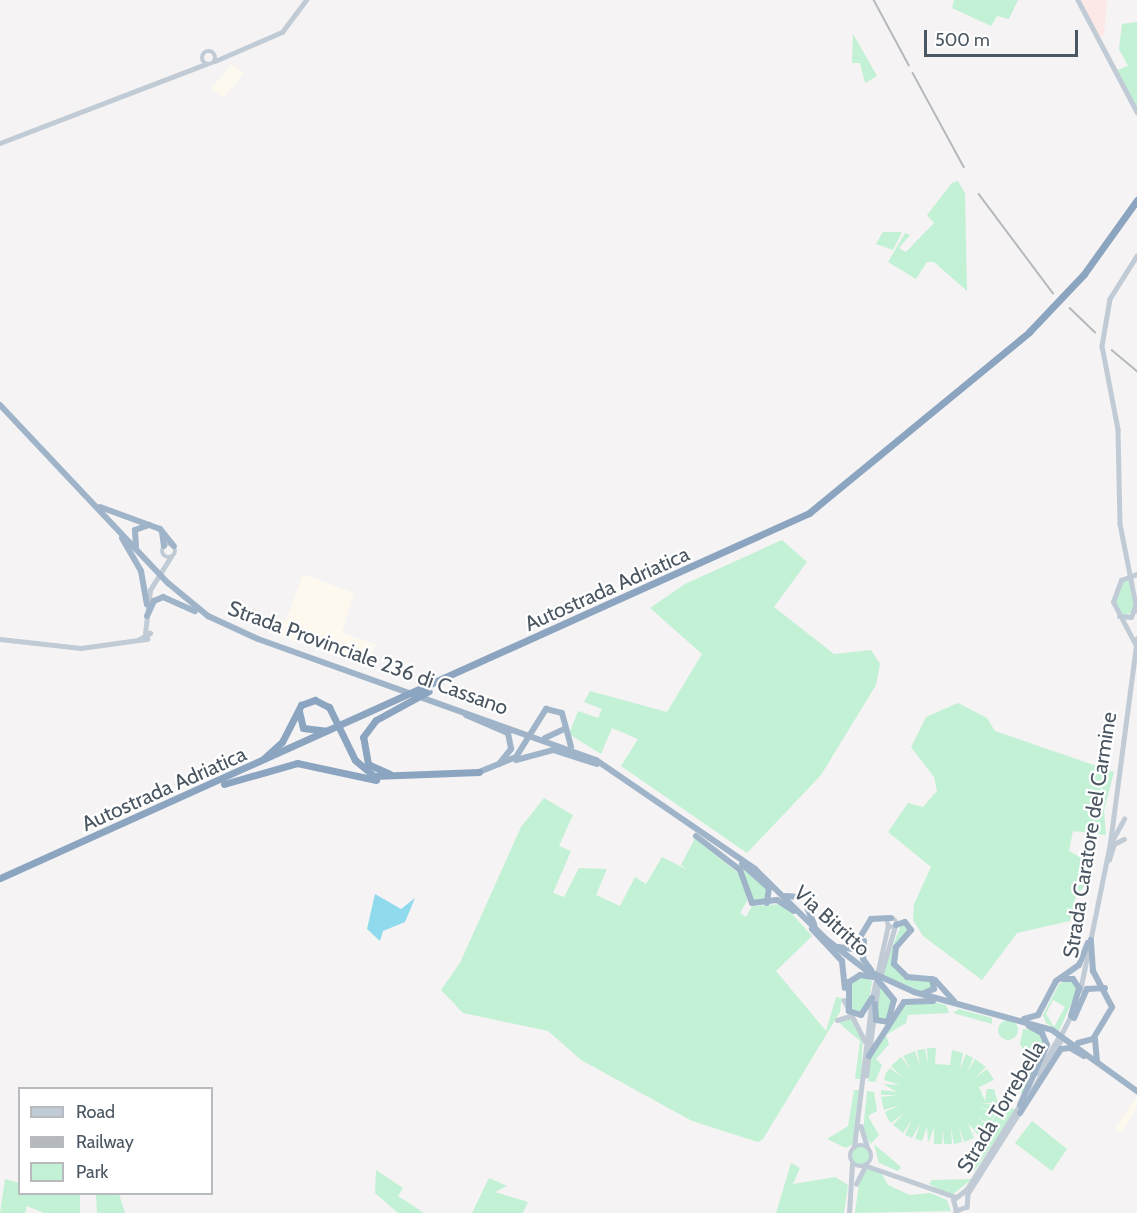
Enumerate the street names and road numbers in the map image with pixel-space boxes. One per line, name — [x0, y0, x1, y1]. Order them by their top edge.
street label: Autostrada Adriatica — [521, 541, 693, 637]
street label: Strada Provinciale 236 di Cassano — [225, 596, 511, 720]
street label: Strada Caratore del Carmine — [1058, 710, 1122, 960]
street label: Autostrada Adriatica — [78, 741, 250, 837]
street label: Via Bitritto — [789, 880, 875, 962]
street label: Strada Torrebella — [952, 1037, 1050, 1177]

